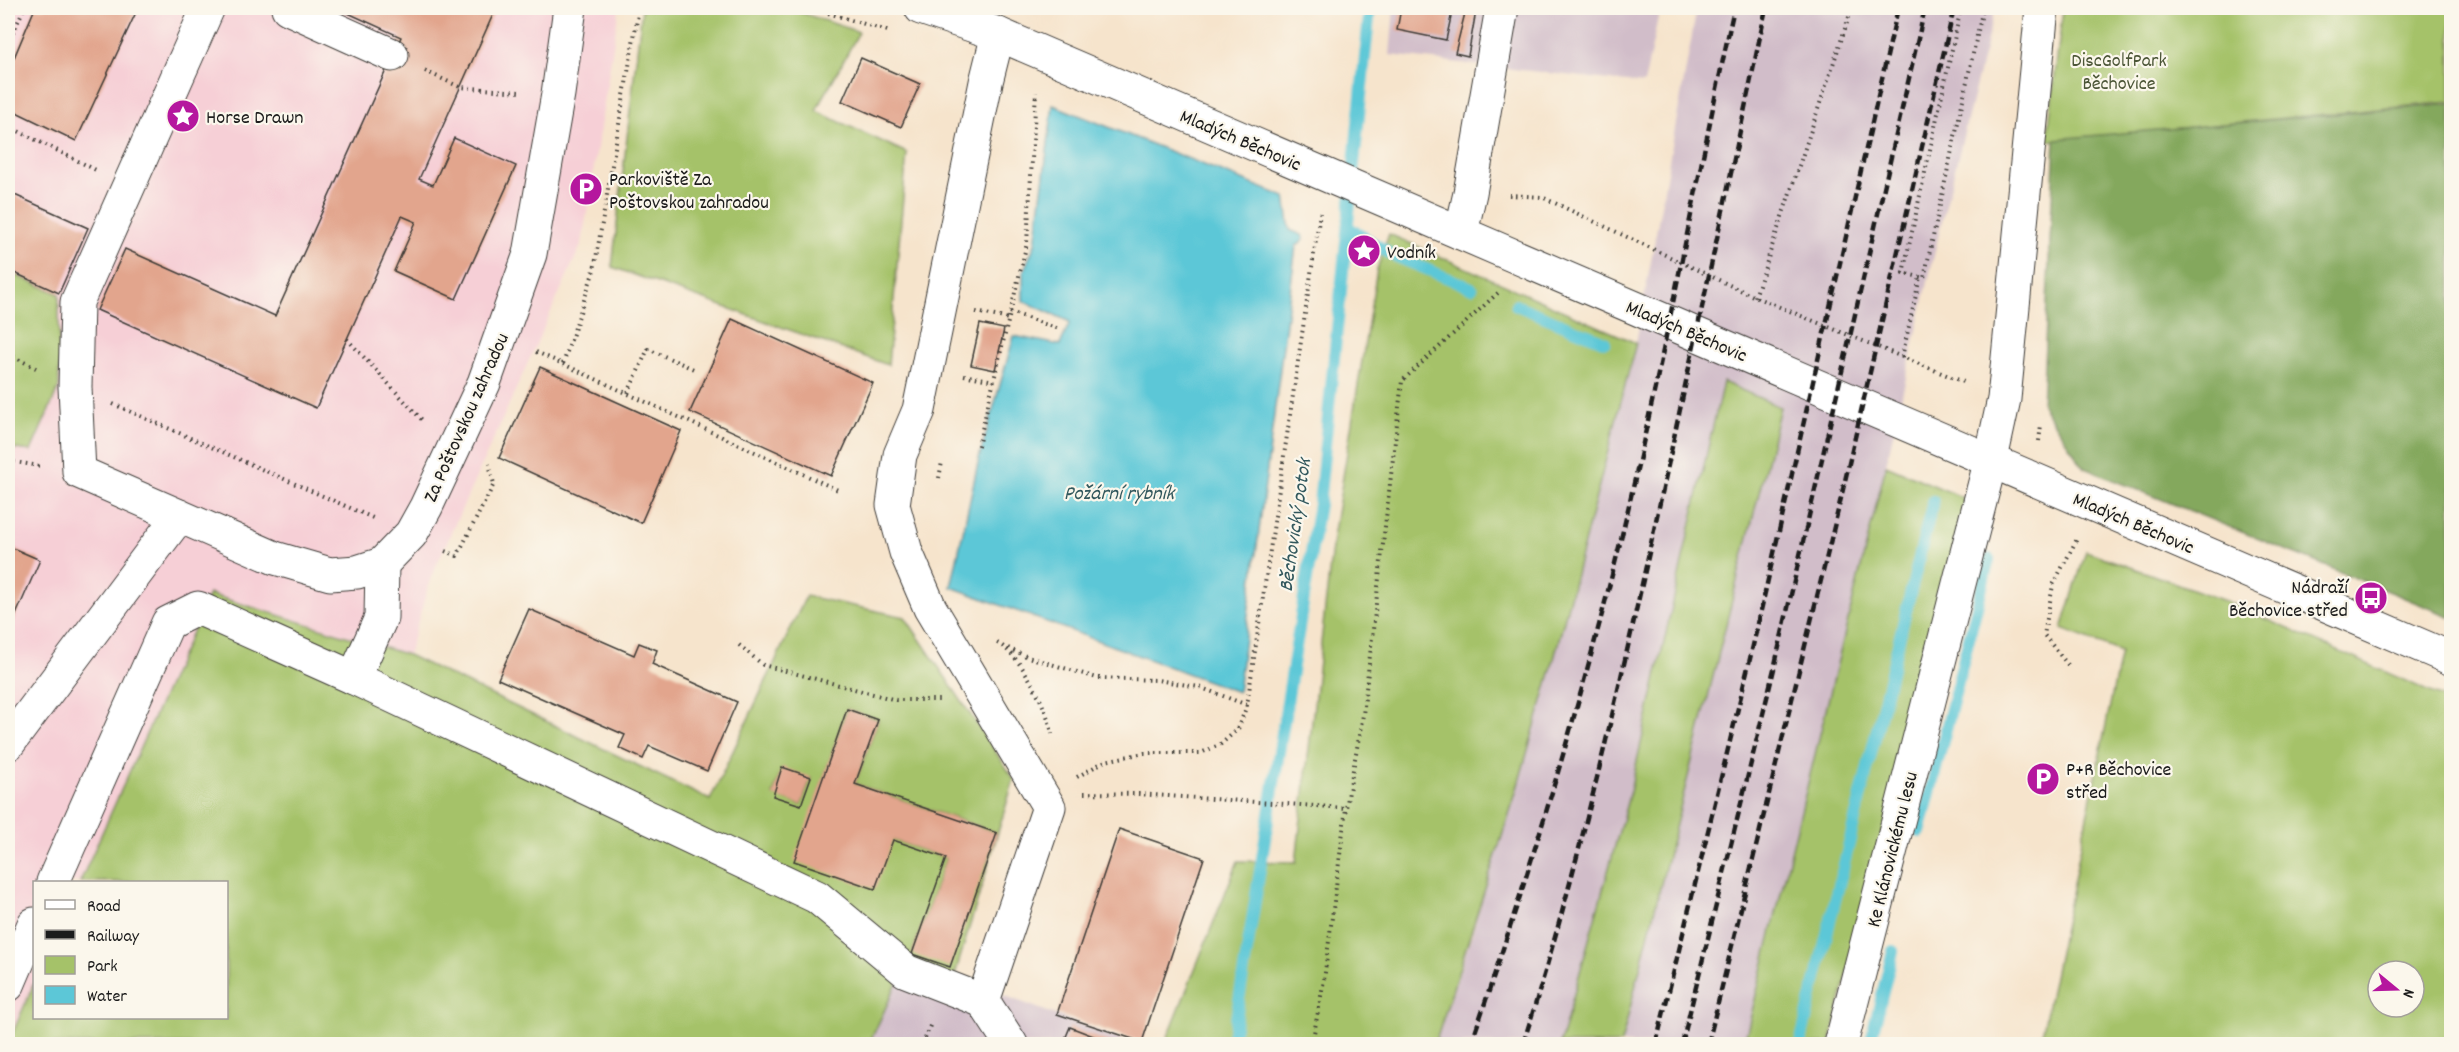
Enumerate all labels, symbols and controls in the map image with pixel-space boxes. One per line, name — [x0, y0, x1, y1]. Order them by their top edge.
park label: DiscGolfPark Běchovice — [2071, 48, 2167, 99]
place icon: Horse Drawn — [165, 98, 201, 134]
street label: Mladých Běchovic — [1175, 104, 1305, 180]
place label: Horse Drawn — [206, 105, 304, 133]
place label: Parkoviště Za Poštovskou zahradou — [609, 167, 769, 218]
parking icon: Parkoviště Za Poštovskou zahradou — [568, 171, 604, 207]
place icon: Vodník — [1346, 233, 1382, 269]
place label: Vodník — [1387, 240, 1436, 268]
street label: Mladých Běchovic — [1621, 295, 1751, 371]
street label: Za Poštovskou zahradou — [418, 329, 518, 507]
water label: Běchovický potok — [1273, 455, 1321, 594]
water label: Požární rybník — [1064, 480, 1177, 510]
street label: Mladých Běchovic — [2068, 487, 2198, 563]
place label: Nádraží Běchovice střed — [2229, 575, 2349, 626]
bus stop icon: Nádraží Běchovice střed — [2353, 580, 2389, 616]
place label: P+R Běchovice střed — [2066, 757, 2172, 808]
parking icon: P+R Běchovice střed — [2025, 761, 2061, 797]
street label: Ke Klánovickému lesu — [1861, 769, 1927, 930]
legend — [33, 881, 228, 1019]
text: Road — [87, 895, 121, 920]
text: Railway — [87, 925, 140, 950]
text: Park — [87, 955, 118, 980]
north arrow — [2366, 959, 2426, 1019]
text: Water — [87, 985, 127, 1010]
text: N — [2396, 986, 2420, 1001]

